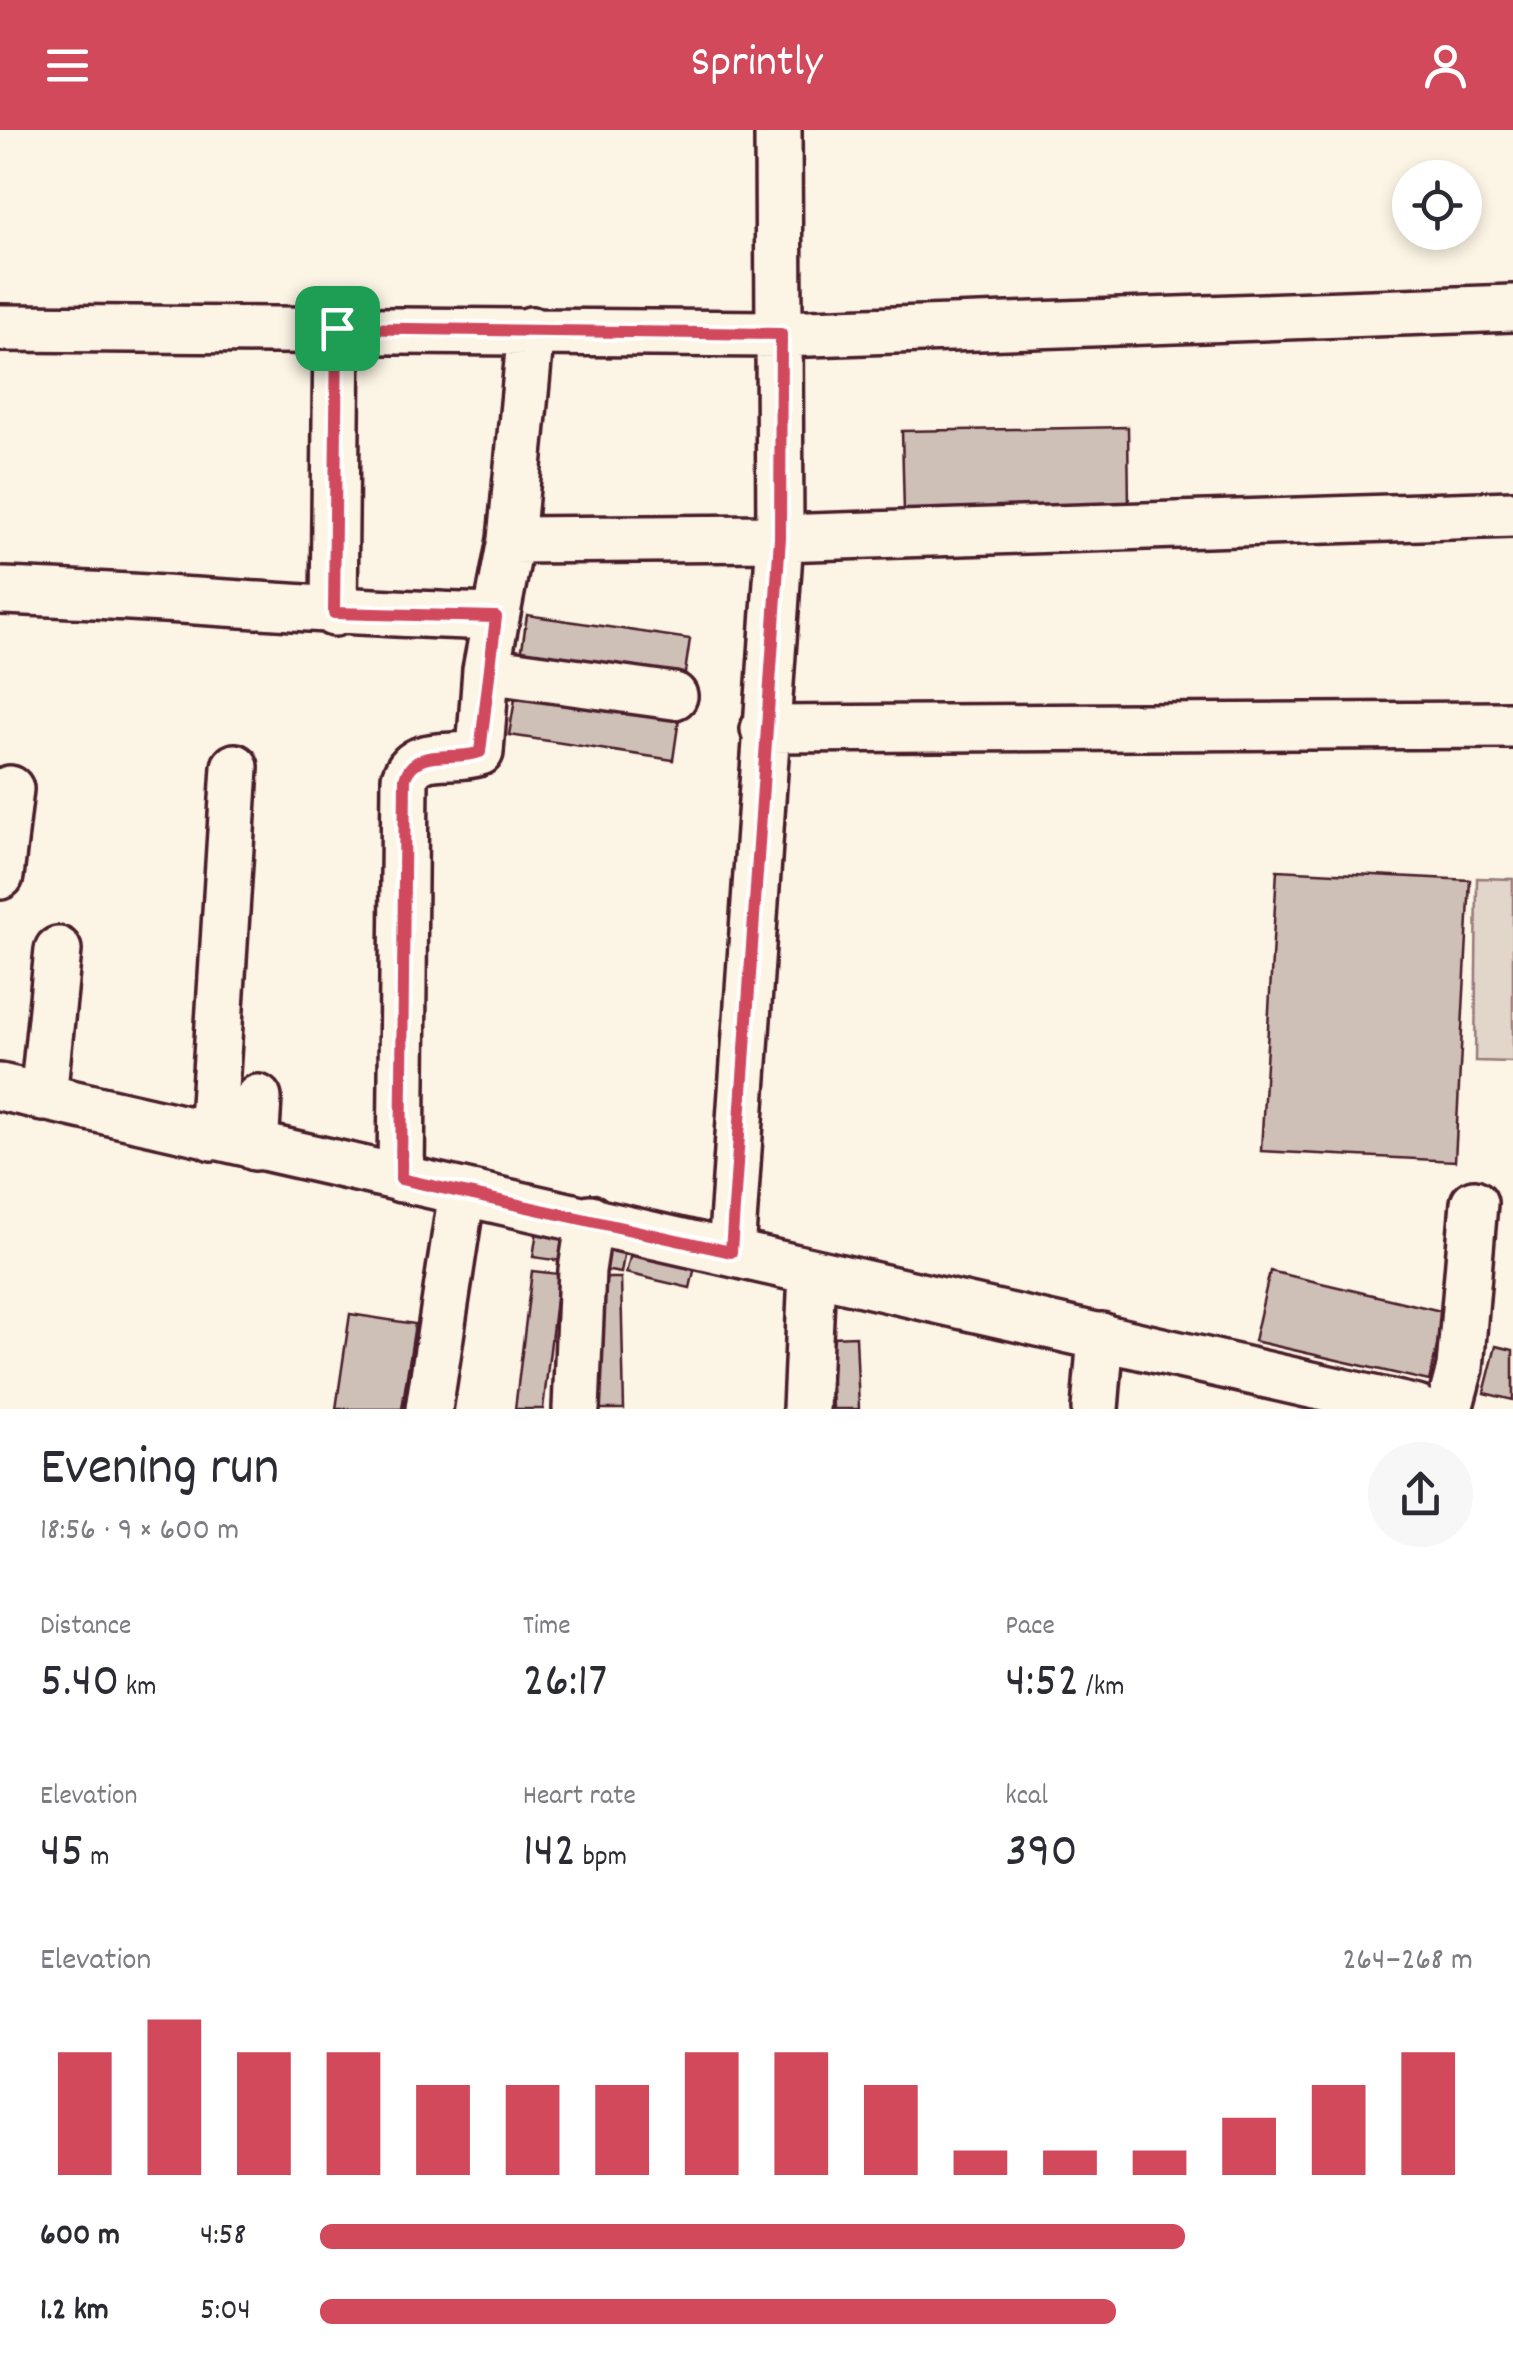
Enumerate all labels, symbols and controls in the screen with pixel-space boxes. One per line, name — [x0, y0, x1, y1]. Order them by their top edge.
text: Sprintly — [691, 33, 822, 97]
icon: menu — [40, 38, 95, 93]
icon: person — [1418, 38, 1473, 93]
map controls — [1392, 160, 1482, 250]
button: locate — [1392, 160, 1482, 250]
pin — [295, 286, 380, 371]
icon: arrive — [310, 301, 365, 356]
text: Evening run — [40, 1432, 279, 1511]
button: share — [1368, 1442, 1473, 1547]
text: 18:56 · 9 × 600 m — [40, 1509, 239, 1555]
text: Distance — [40, 1608, 131, 1648]
text: Time — [523, 1608, 571, 1648]
text: Pace — [1005, 1608, 1055, 1648]
text: 5.40 — [40, 1648, 119, 1720]
text: 26:17 — [523, 1648, 607, 1720]
text: 4:52 — [1005, 1648, 1079, 1720]
text: km — [119, 1669, 157, 1709]
text: /km — [1079, 1669, 1125, 1709]
text: Elevation — [40, 1778, 137, 1818]
text: Heart rate — [523, 1778, 636, 1818]
text: kcal — [1005, 1778, 1048, 1818]
text: 45 — [40, 1818, 84, 1890]
text: 142 — [523, 1818, 576, 1890]
text: 390 — [1005, 1818, 1078, 1890]
text: m — [84, 1839, 110, 1879]
text: bpm — [576, 1839, 627, 1879]
text: Elevation — [40, 1939, 151, 1985]
text: 264–268 m — [1342, 1939, 1473, 1985]
text: 600 m — [40, 2214, 120, 2260]
text: 4:58 — [200, 2214, 246, 2260]
text: 1.2 km — [40, 2289, 109, 2335]
text: 5:04 — [200, 2289, 251, 2335]

